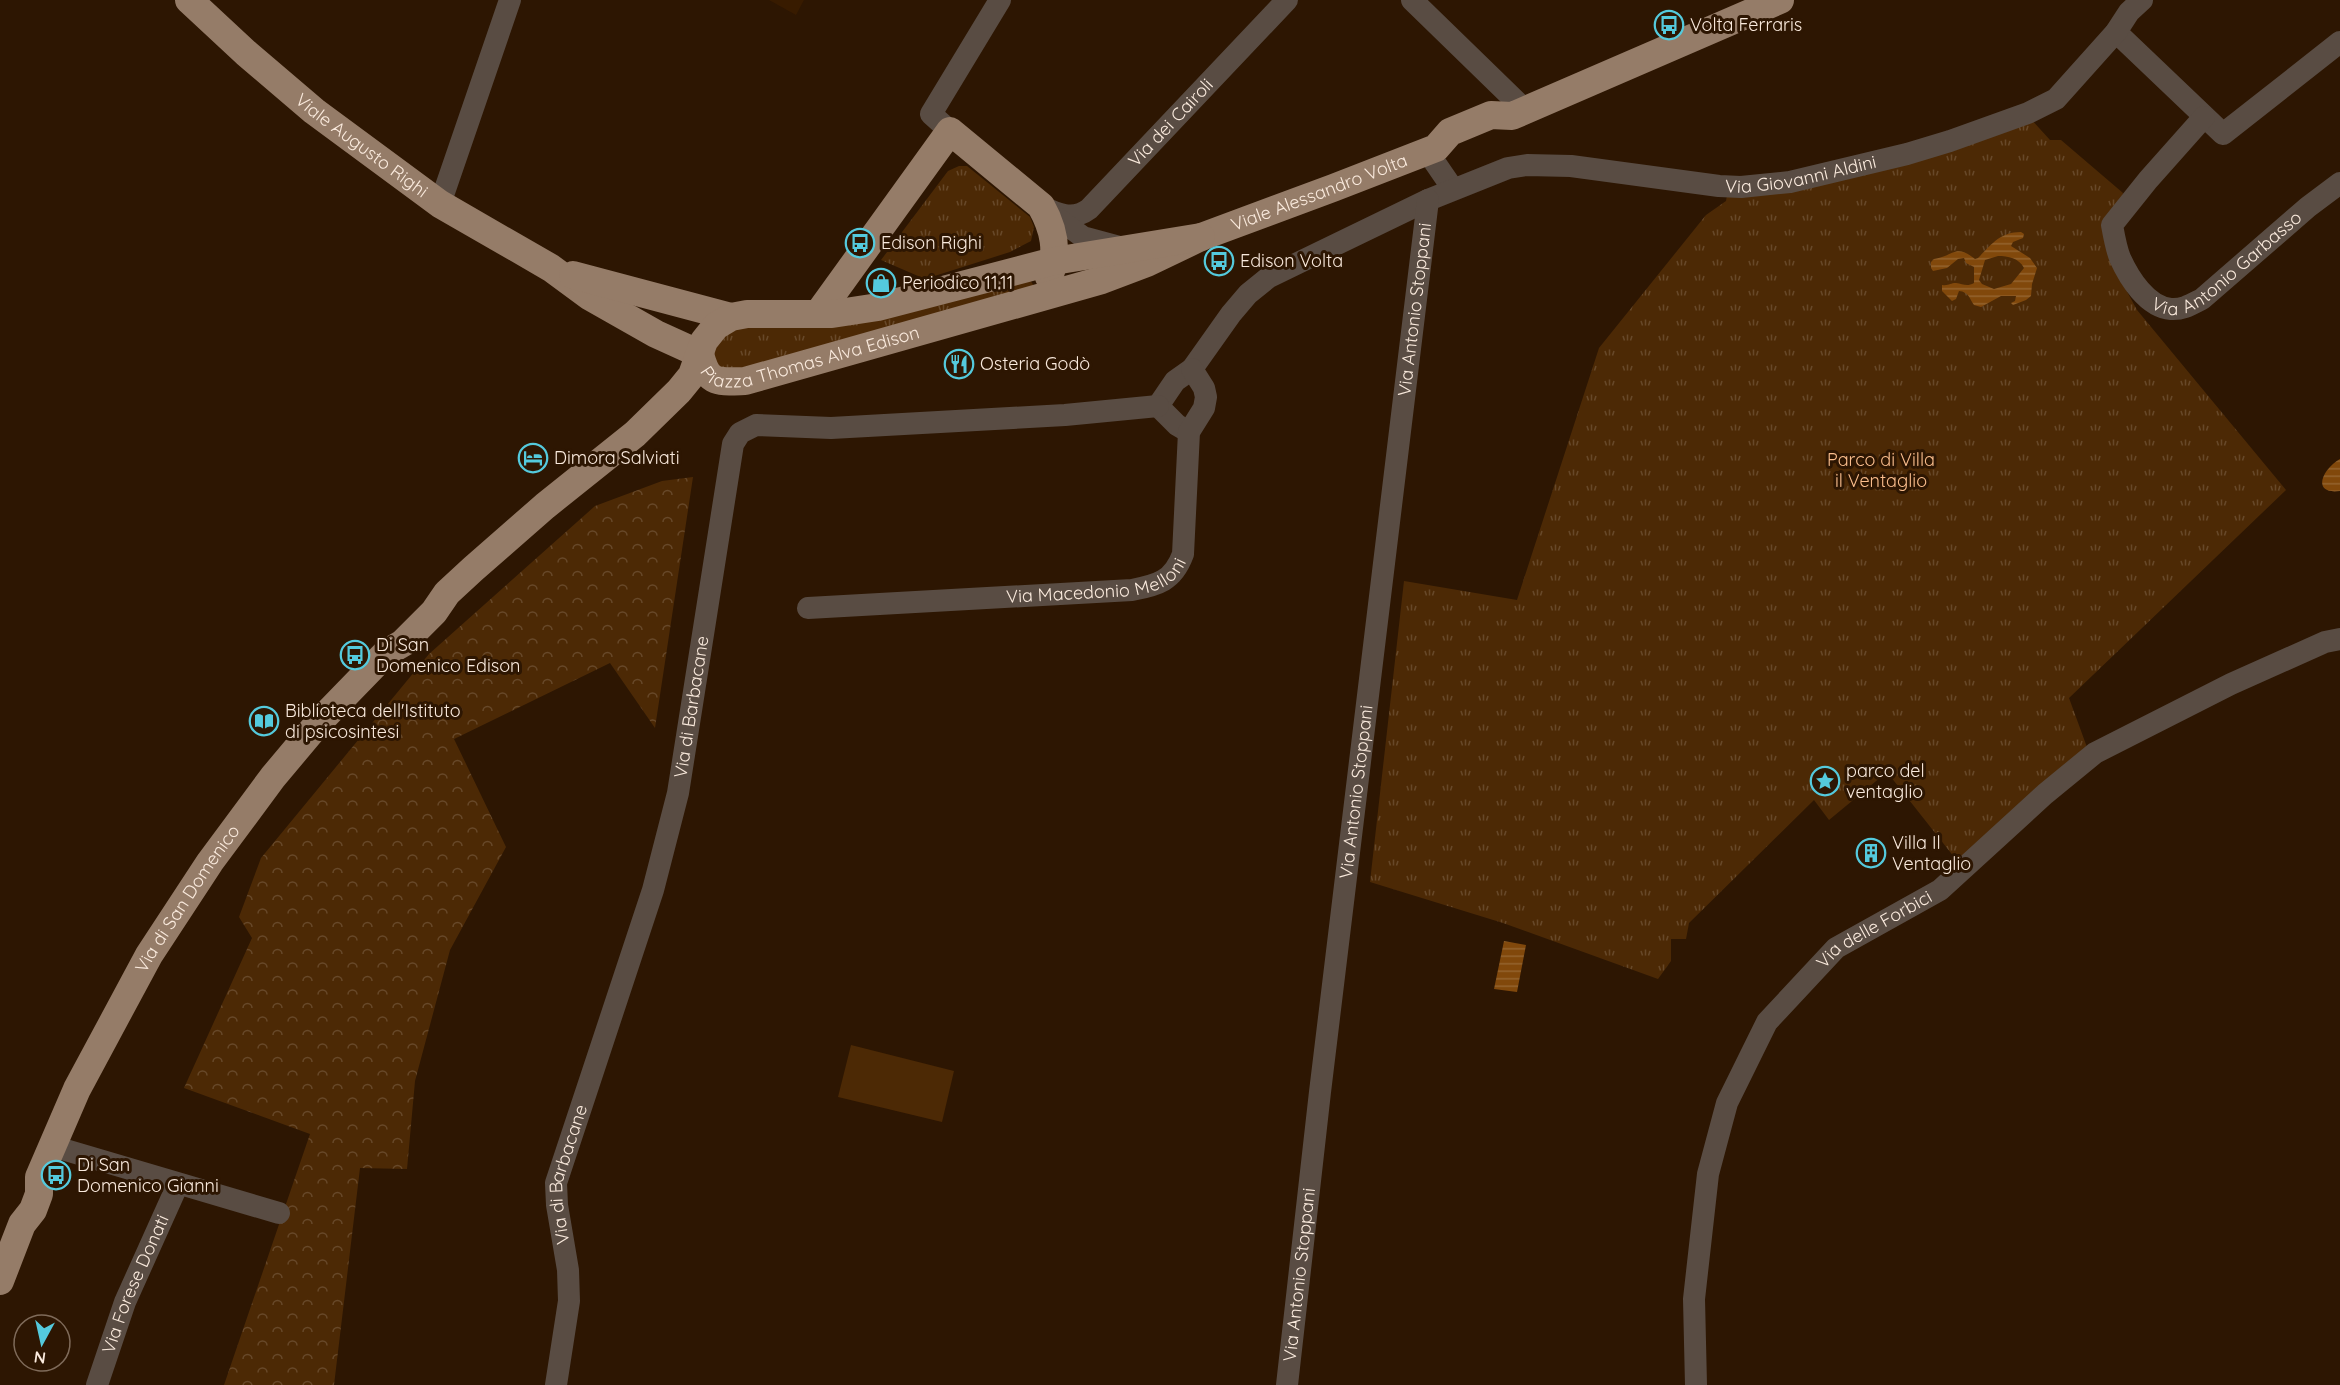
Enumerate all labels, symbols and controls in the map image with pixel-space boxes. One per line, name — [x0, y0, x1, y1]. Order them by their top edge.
bus stop icon: Volta Ferraris — [1653, 9, 1685, 41]
place label: Volta Ferraris — [1690, 13, 1802, 36]
street label: Via dei Cairoli — [1123, 73, 1218, 171]
street label: Viale Augusto Righi — [291, 88, 433, 202]
street label: Viale Alessandro Volta — [1228, 148, 1411, 236]
street label: Via Giovanni Aldini — [1725, 150, 1878, 198]
street label: Via Antonio Garbasso — [2148, 206, 2306, 320]
street label: Via Antonio Stoppani — [1392, 221, 1436, 398]
bus stop icon: Edison Righi — [844, 227, 876, 259]
place label: Edison Righi — [881, 231, 982, 254]
bus stop icon: Edison Volta — [1203, 245, 1235, 277]
place label: Edison Volta — [1240, 249, 1343, 272]
shop icon: Periodico 11.11 — [865, 267, 897, 299]
place label: Periodico 11.11 — [902, 271, 1013, 294]
street label: Piazza Thomas Alva Edison — [695, 320, 922, 393]
restaurant icon: Osteria Godò — [943, 348, 975, 380]
place label: Osteria Godò — [980, 352, 1090, 375]
hotel icon: Dimora Salviati — [517, 442, 549, 474]
place label: Dimora Salviati — [554, 446, 680, 469]
park label: Parco di Villa il Ventaglio — [1827, 448, 1935, 492]
street label: Via Macedonio Melloni — [1005, 554, 1191, 608]
place label: Di San Domenico Edison — [376, 633, 521, 677]
street label: Via di Barbacane — [669, 634, 714, 779]
bus stop icon: Di San Domenico Edison — [339, 639, 371, 671]
place label: Biblioteca dell'Istituto di psicosintesi — [285, 699, 461, 743]
street label: Via Antonio Stoppani — [1334, 704, 1378, 880]
library icon: Biblioteca dell'Istituto di psicosintesi — [248, 705, 280, 737]
place label: parco del ventaglio — [1846, 759, 1925, 803]
place icon: parco del ventaglio — [1809, 765, 1841, 797]
street label: Via di San Domenico — [130, 820, 245, 976]
place label: Villa Il Ventaglio — [1892, 831, 1971, 875]
building icon: Villa Il Ventaglio — [1855, 837, 1887, 869]
street label: Via delle Forbici — [1811, 885, 1936, 973]
street label: Via di Barbacane — [544, 1102, 592, 1246]
place label: Di San Domenico Gianni — [77, 1153, 219, 1197]
bus stop icon: Di San Domenico Gianni — [40, 1159, 72, 1191]
street label: Via Antonio Stoppani — [1278, 1187, 1320, 1363]
street label: Via Forese Donati — [96, 1211, 174, 1356]
north arrow — [12, 1313, 72, 1373]
text: N — [33, 1347, 47, 1369]

